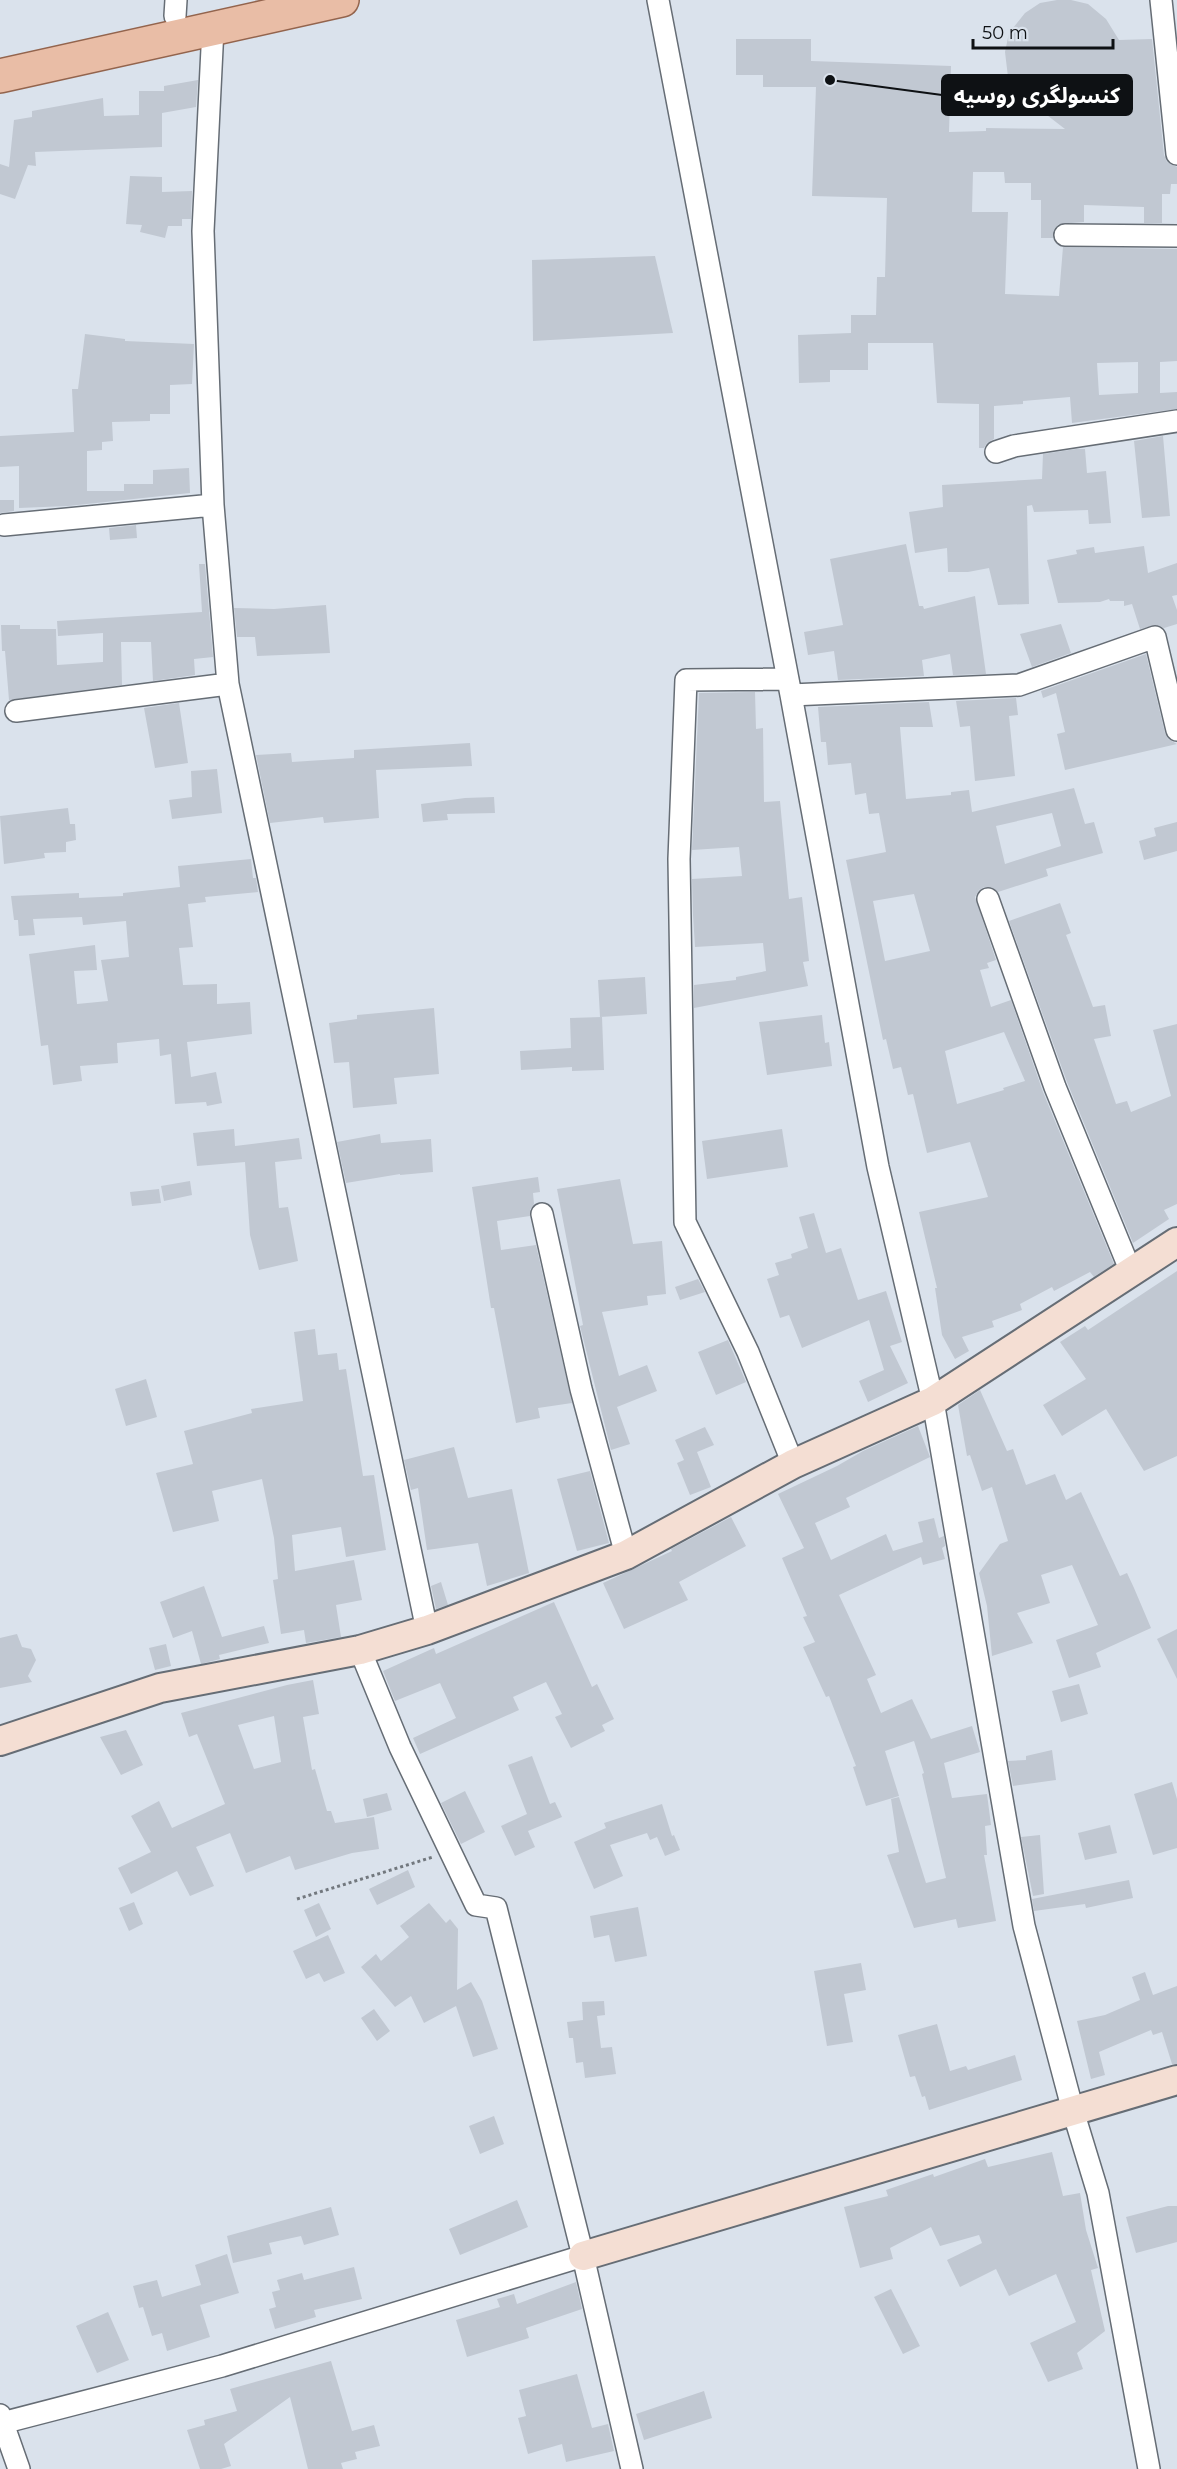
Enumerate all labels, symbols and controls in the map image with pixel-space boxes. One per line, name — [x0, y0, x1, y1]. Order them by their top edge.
scale bar — [973, 12, 1112, 50]
text: 50 m — [982, 22, 1028, 44]
callout: کنسولگری روسیه — [942, 75, 1132, 115]
text: کنسولگری روسیه — [954, 82, 1121, 109]

